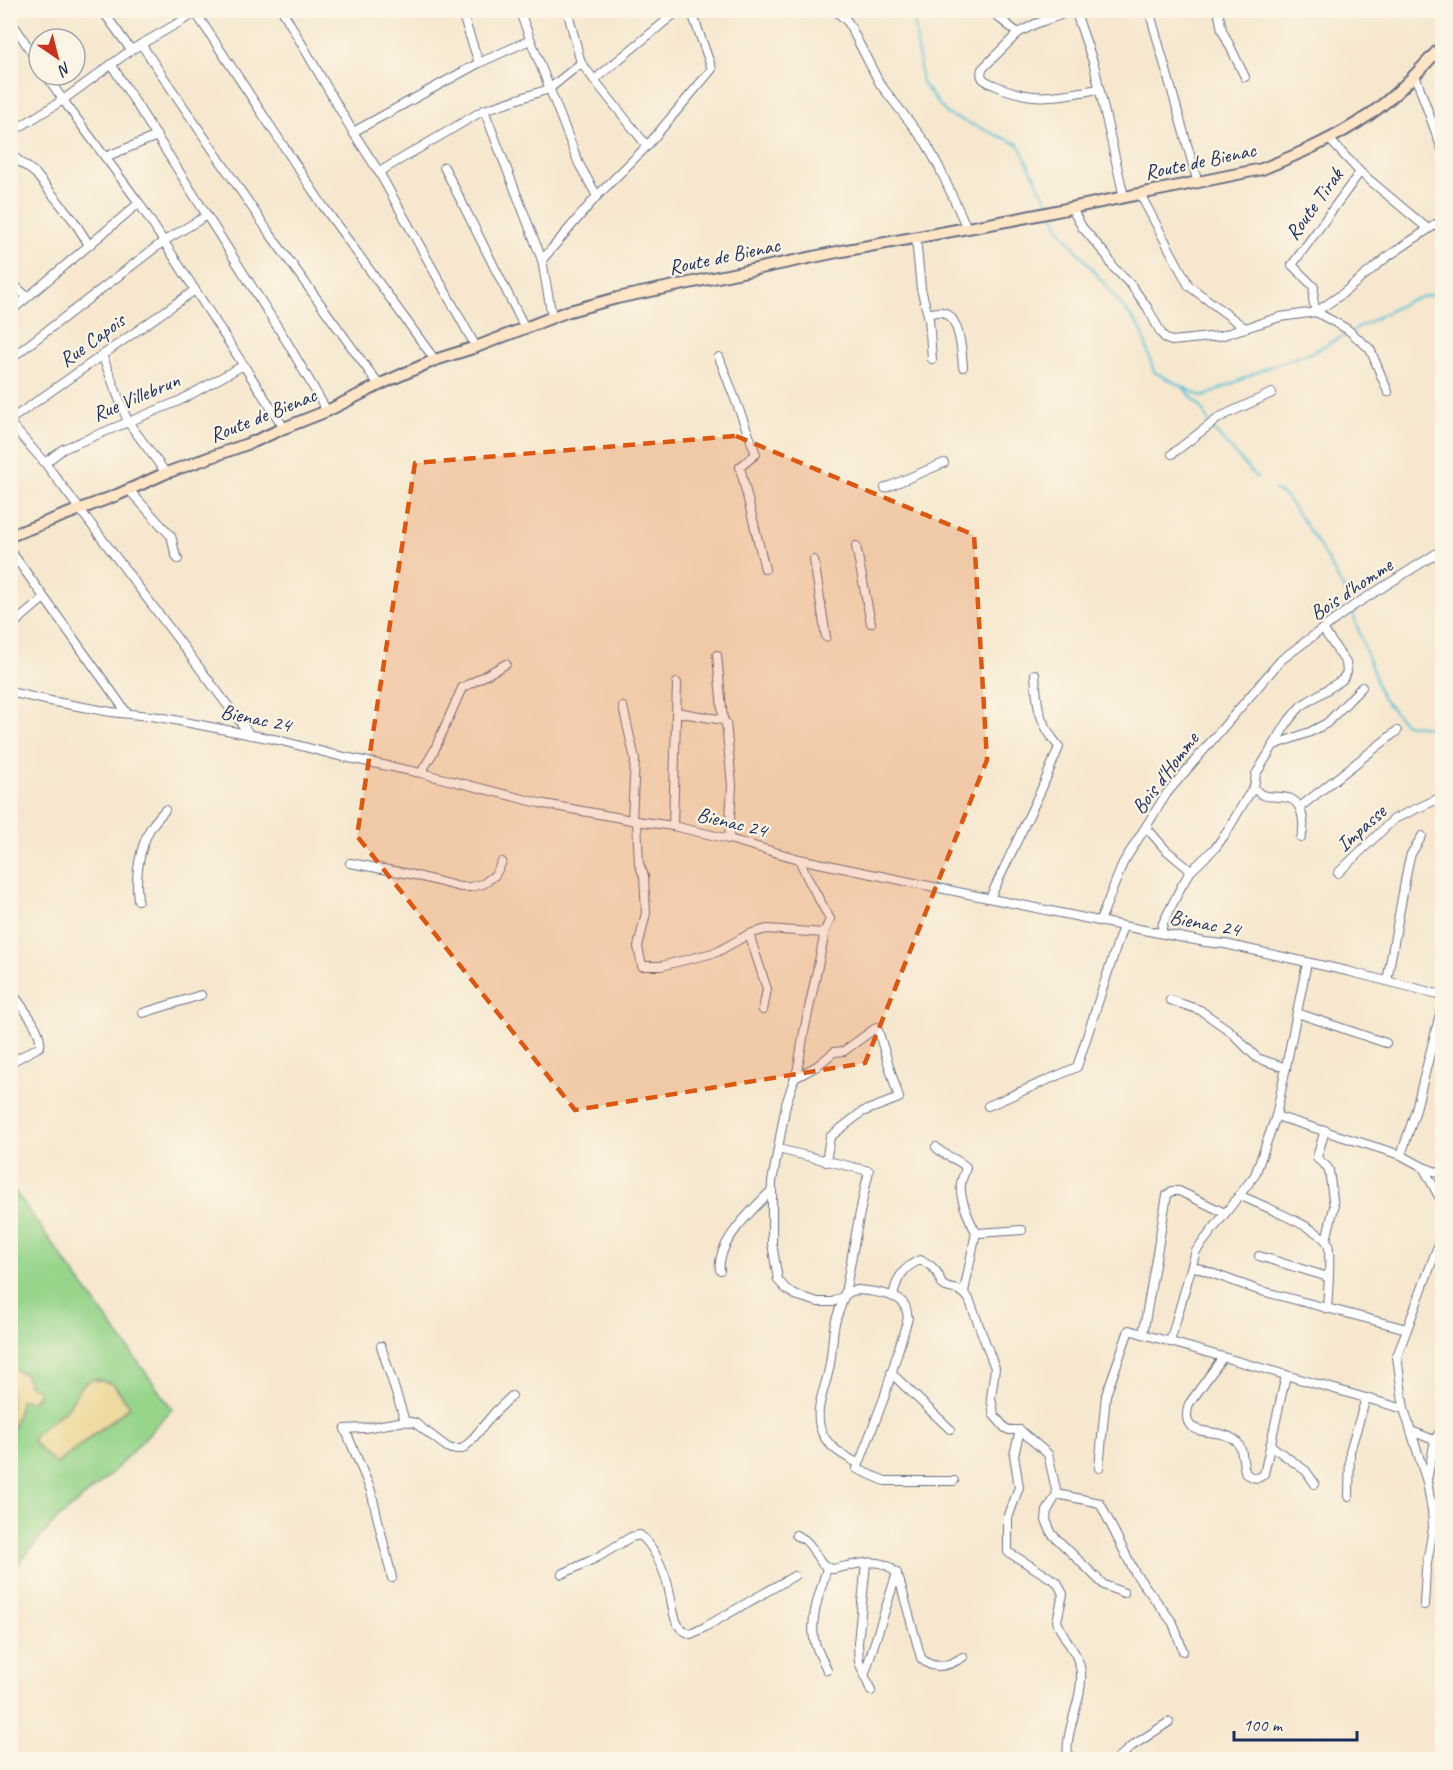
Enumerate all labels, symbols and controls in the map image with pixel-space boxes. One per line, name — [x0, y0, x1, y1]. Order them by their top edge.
north arrow — [27, 27, 87, 87]
text: N — [53, 57, 75, 81]
street label: Route de Bienac — [1142, 136, 1259, 185]
street label: Route Tirak — [1279, 162, 1349, 245]
street label: Route de Bienac — [666, 231, 783, 280]
street label: Rue Capois — [54, 306, 132, 373]
street label: Rue Villebrun — [88, 367, 184, 427]
street label: Route de Bienac — [206, 381, 322, 448]
street label: Bois d'homme — [1305, 551, 1398, 626]
street label: Bienac 24 — [218, 698, 296, 739]
street label: Bois d'Homme — [1126, 726, 1205, 819]
street label: Impasse — [1331, 798, 1392, 857]
street label: Bienac 24 — [694, 801, 772, 844]
street label: Bienac 24 — [1168, 903, 1245, 943]
scale bar — [1234, 1704, 1357, 1742]
text: 100 m — [1243, 1714, 1284, 1736]

